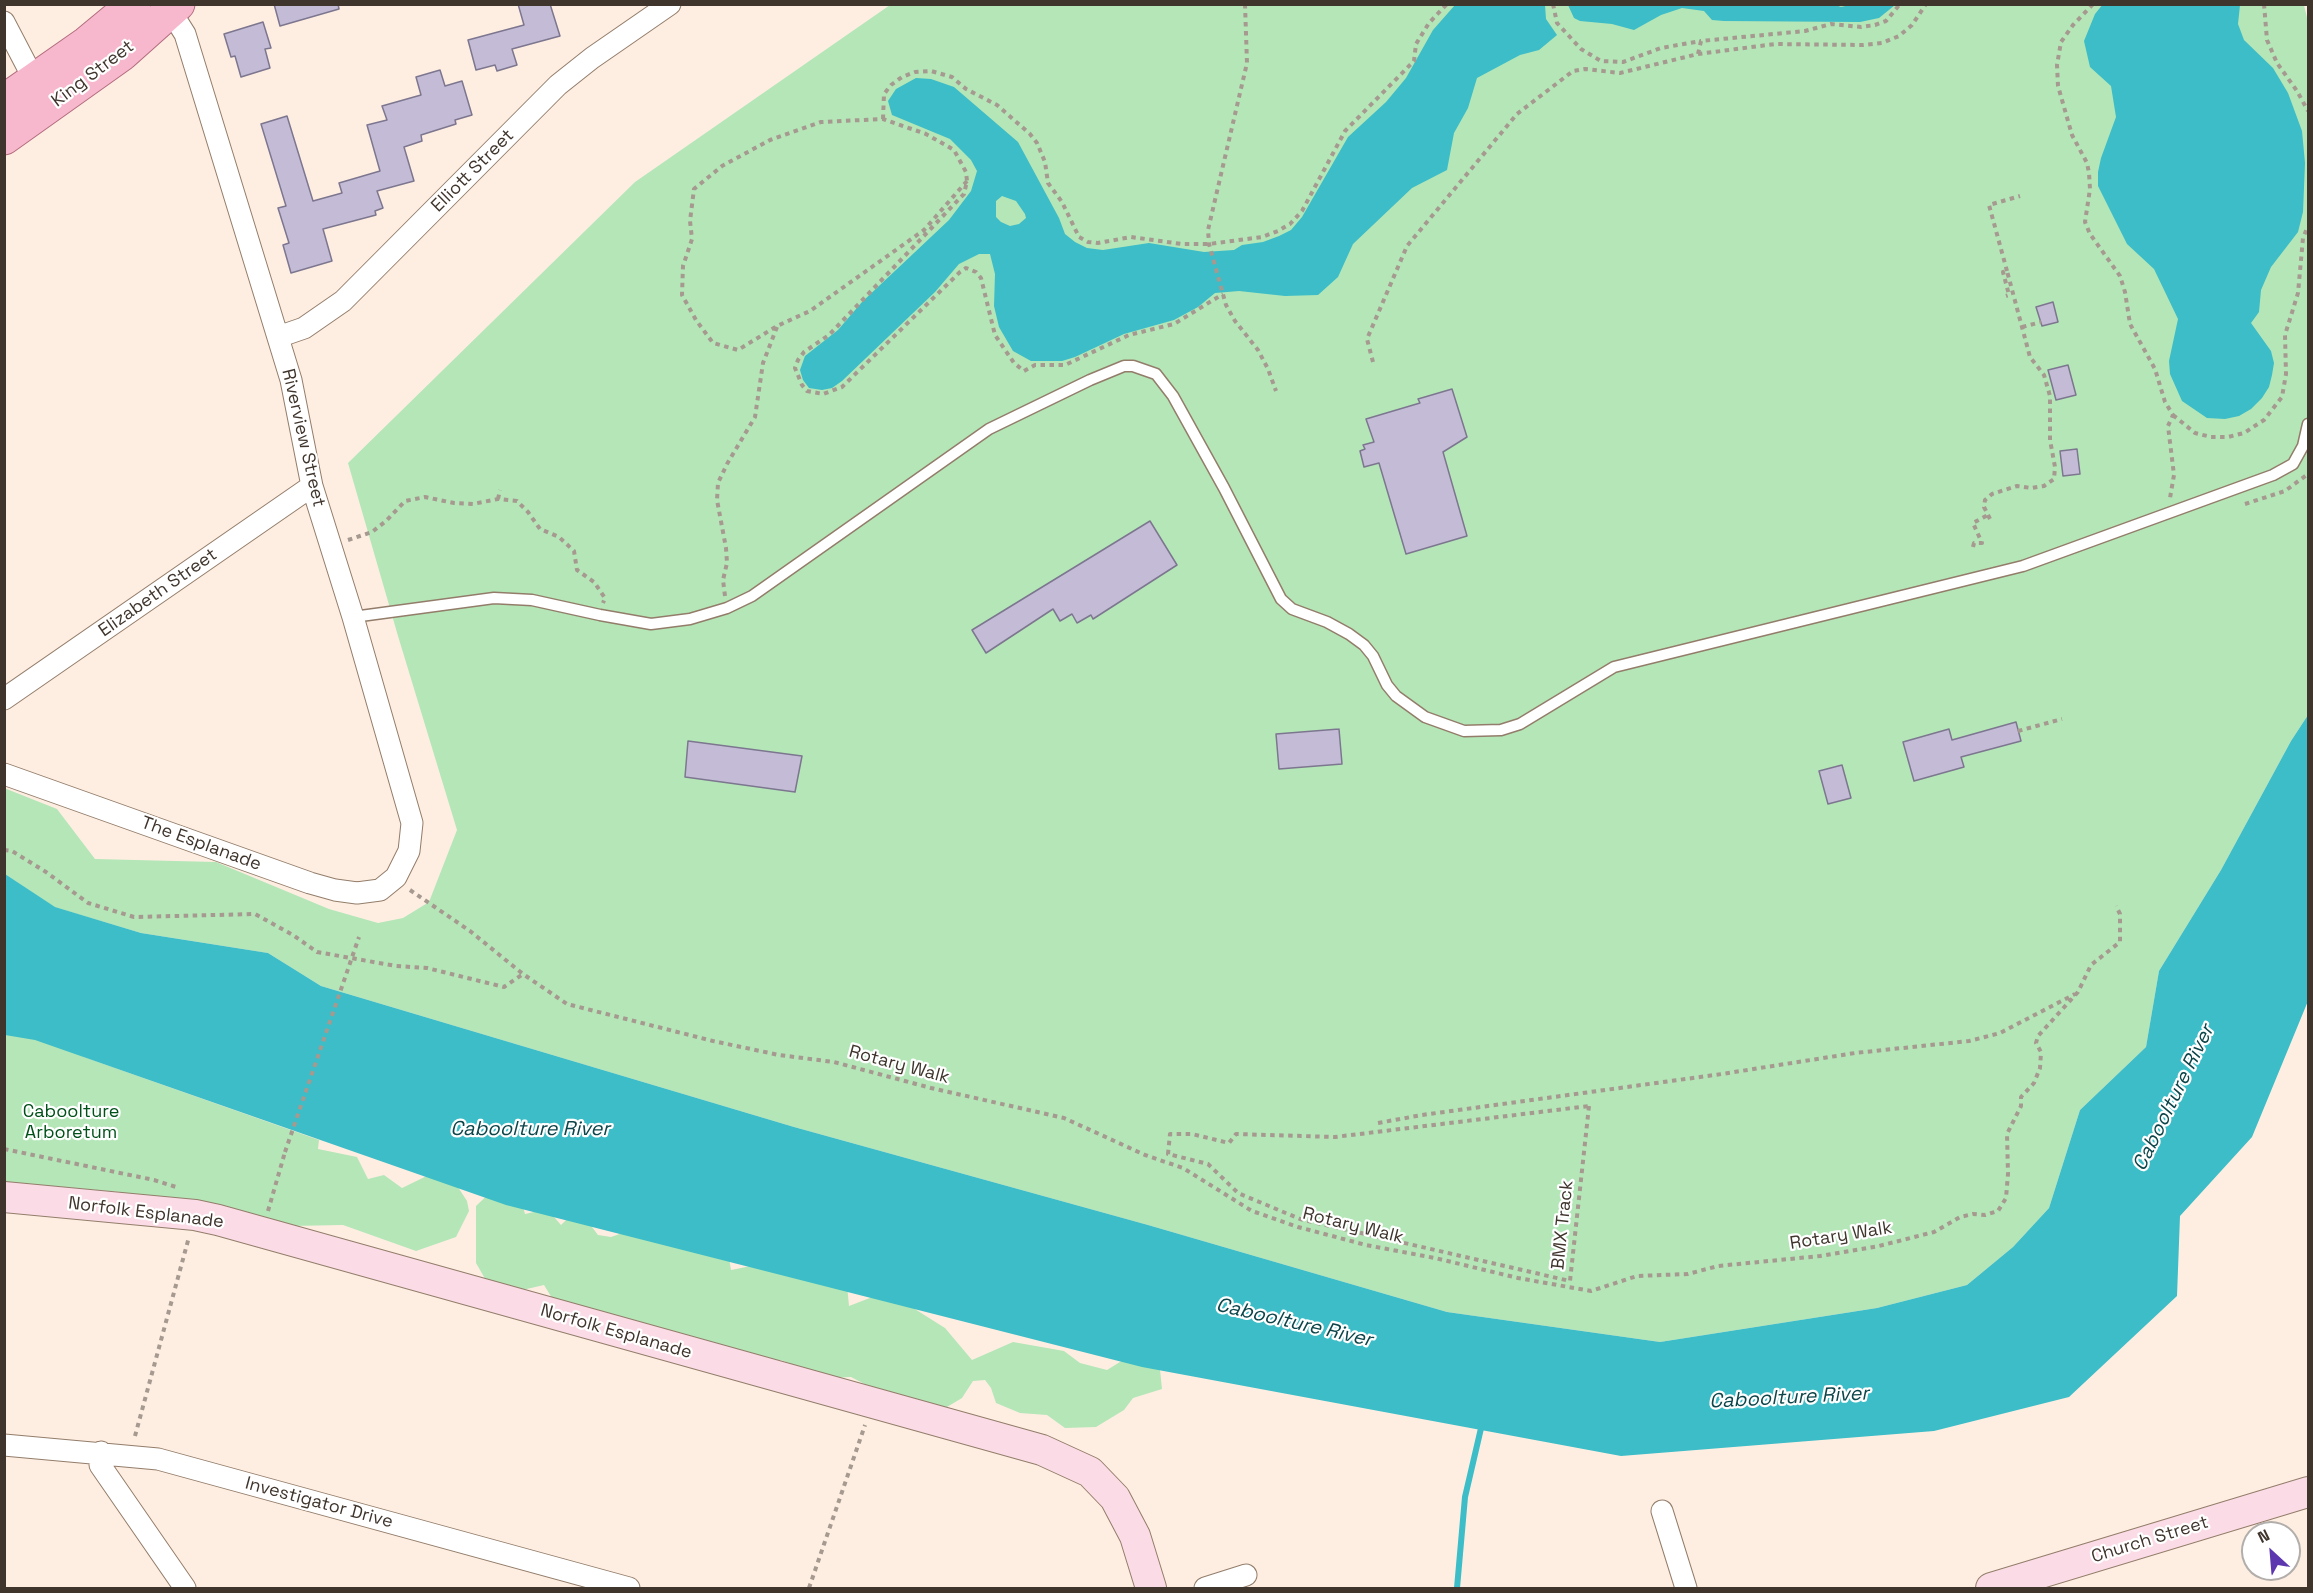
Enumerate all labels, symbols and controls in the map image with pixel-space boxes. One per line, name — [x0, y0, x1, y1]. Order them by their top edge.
street label: King Street — [48, 36, 138, 112]
street label: Elliott Street — [427, 125, 519, 217]
street label: Riverview Street — [277, 367, 329, 509]
street label: Elizabeth Street — [95, 544, 221, 642]
street label: The Esplanade — [138, 812, 264, 876]
water label: Caboolture River — [2128, 1021, 2220, 1175]
street label: Rotary Walk — [846, 1041, 952, 1089]
park label: Caboolture Arboretum — [23, 1101, 119, 1144]
water label: Caboolture River — [450, 1118, 610, 1142]
street label: BMX Track — [1548, 1179, 1578, 1271]
street label: Norfolk Esplanade — [67, 1193, 225, 1233]
street label: Rotary Walk — [1300, 1203, 1406, 1249]
street label: Rotary Walk — [1788, 1217, 1894, 1255]
water label: Caboolture River — [1213, 1293, 1375, 1353]
street label: Norfolk Esplanade — [538, 1300, 694, 1364]
water label: Caboolture River — [1709, 1382, 1869, 1414]
street label: Investigator Drive — [243, 1473, 395, 1533]
street label: Church Street — [2089, 1512, 2211, 1568]
north arrow — [2241, 1521, 2301, 1581]
text: N — [2254, 1524, 2273, 1548]

